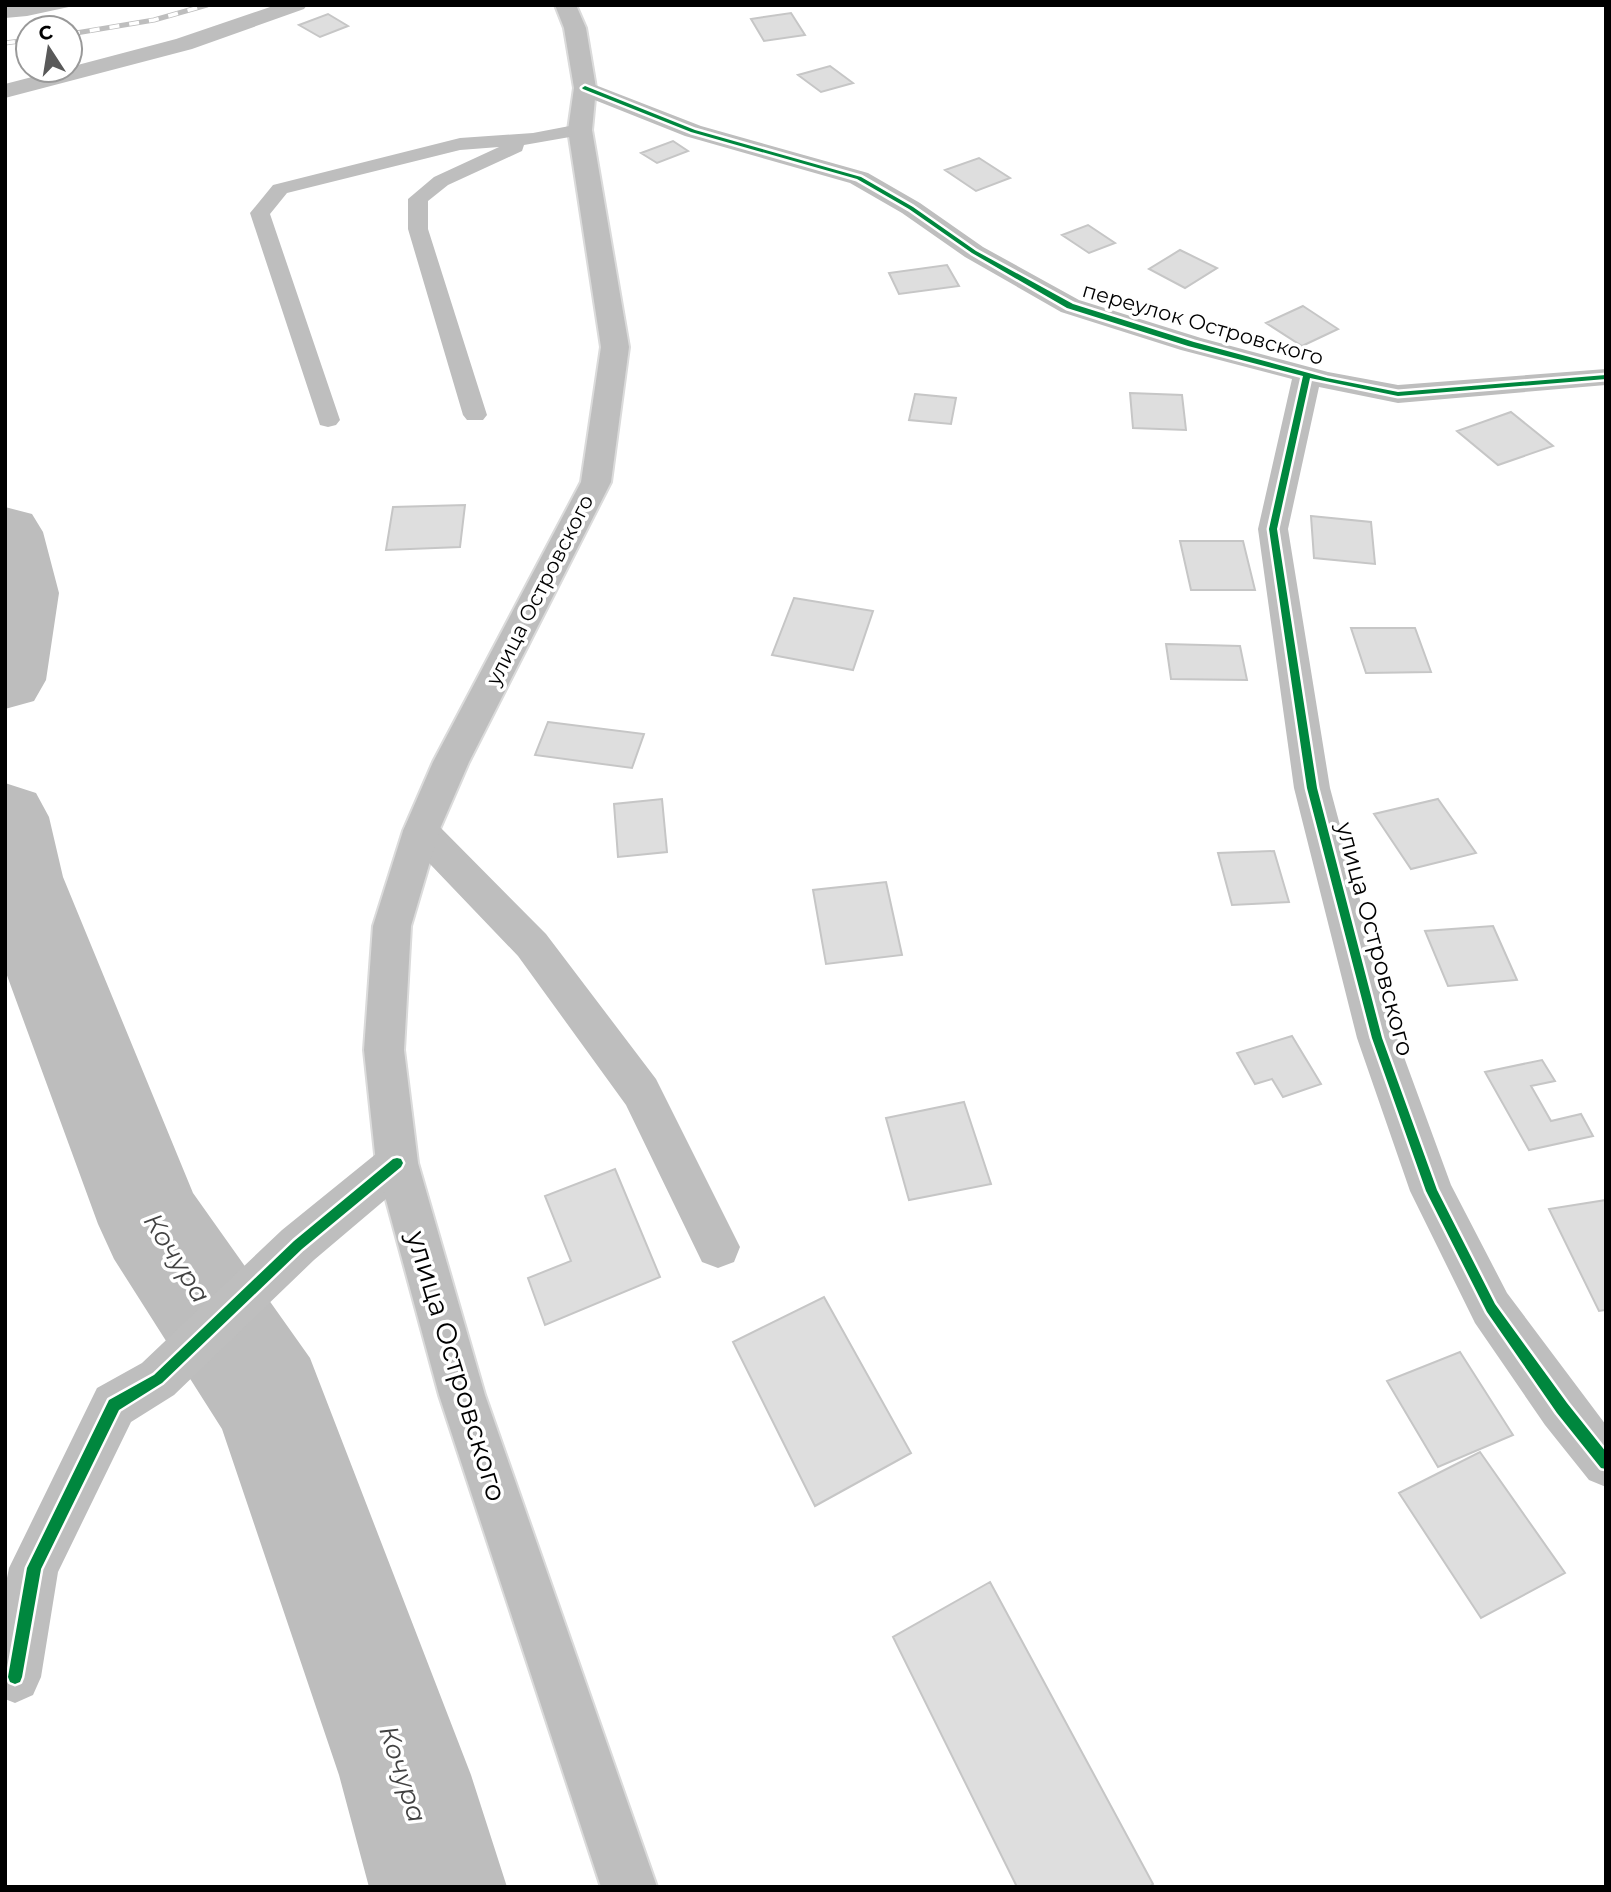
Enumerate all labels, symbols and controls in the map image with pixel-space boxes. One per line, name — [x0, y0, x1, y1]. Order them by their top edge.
north arrow — [14, 14, 84, 84]
text: С — [36, 20, 55, 46]
street label: переулок Островского — [1080, 277, 1327, 370]
street label: улица Островского — [480, 490, 599, 690]
street label: улица Островского — [1330, 818, 1421, 1059]
water label: Кочура — [137, 1207, 217, 1309]
street label: улица Островского — [399, 1226, 514, 1505]
water label: Кочура — [372, 1721, 434, 1827]

